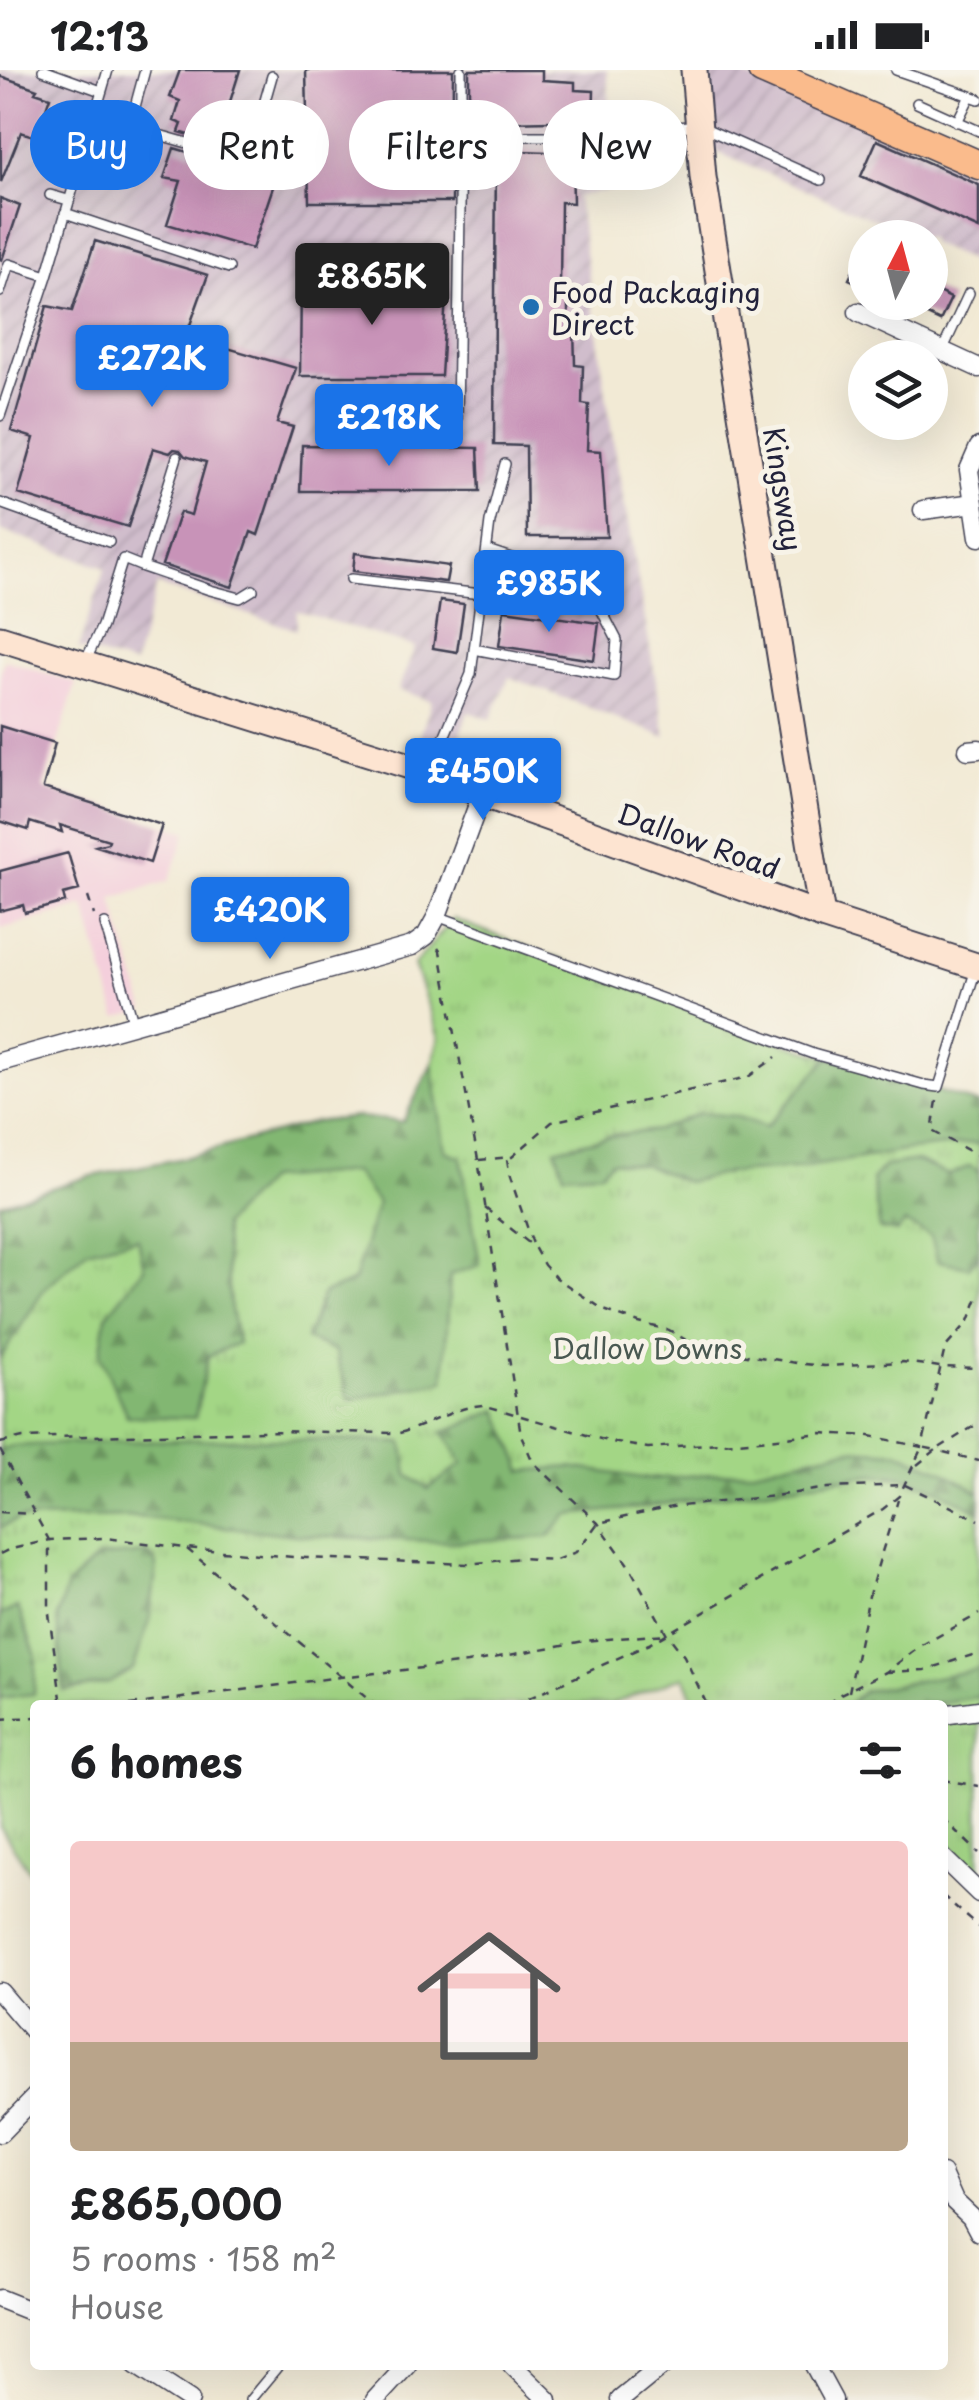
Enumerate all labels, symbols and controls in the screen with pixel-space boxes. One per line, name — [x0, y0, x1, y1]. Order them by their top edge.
text: 12:13 — [50, 7, 149, 64]
chip: Buy — [30, 100, 163, 190]
chip: Rent — [183, 100, 329, 190]
chip: Filters — [349, 100, 523, 190]
chip: New — [543, 100, 687, 190]
north arrow — [848, 220, 948, 320]
map controls — [848, 220, 948, 440]
pin: £865K — [302, 243, 442, 328]
text: £865K — [317, 251, 427, 299]
place label: Food Packaging Direct — [551, 270, 761, 345]
marker: Food Packaging Direct — [520, 296, 542, 318]
pin: £272K — [82, 325, 222, 410]
text: £272K — [98, 333, 206, 381]
button: layers — [848, 340, 948, 440]
pin: £218K — [319, 384, 459, 469]
text: £218K — [337, 392, 441, 440]
street label: Kingsway — [753, 424, 815, 554]
pin: £985K — [479, 550, 619, 635]
text: £985K — [496, 558, 602, 606]
pin: £450K — [413, 738, 553, 823]
text: £450K — [427, 746, 539, 794]
street label: Dallow Road — [612, 791, 786, 889]
pin: £420K — [200, 877, 340, 962]
text: £420K — [213, 885, 327, 933]
park label: Dallow Downs — [552, 1326, 742, 1369]
text: 6 homes — [70, 1729, 243, 1792]
icon: filters — [853, 1733, 908, 1788]
icon: home — [399, 1906, 579, 2086]
text: £865,000 — [70, 2171, 282, 2234]
text: 5 rooms · 158 m² — [70, 2234, 337, 2282]
text: House — [70, 2282, 164, 2330]

